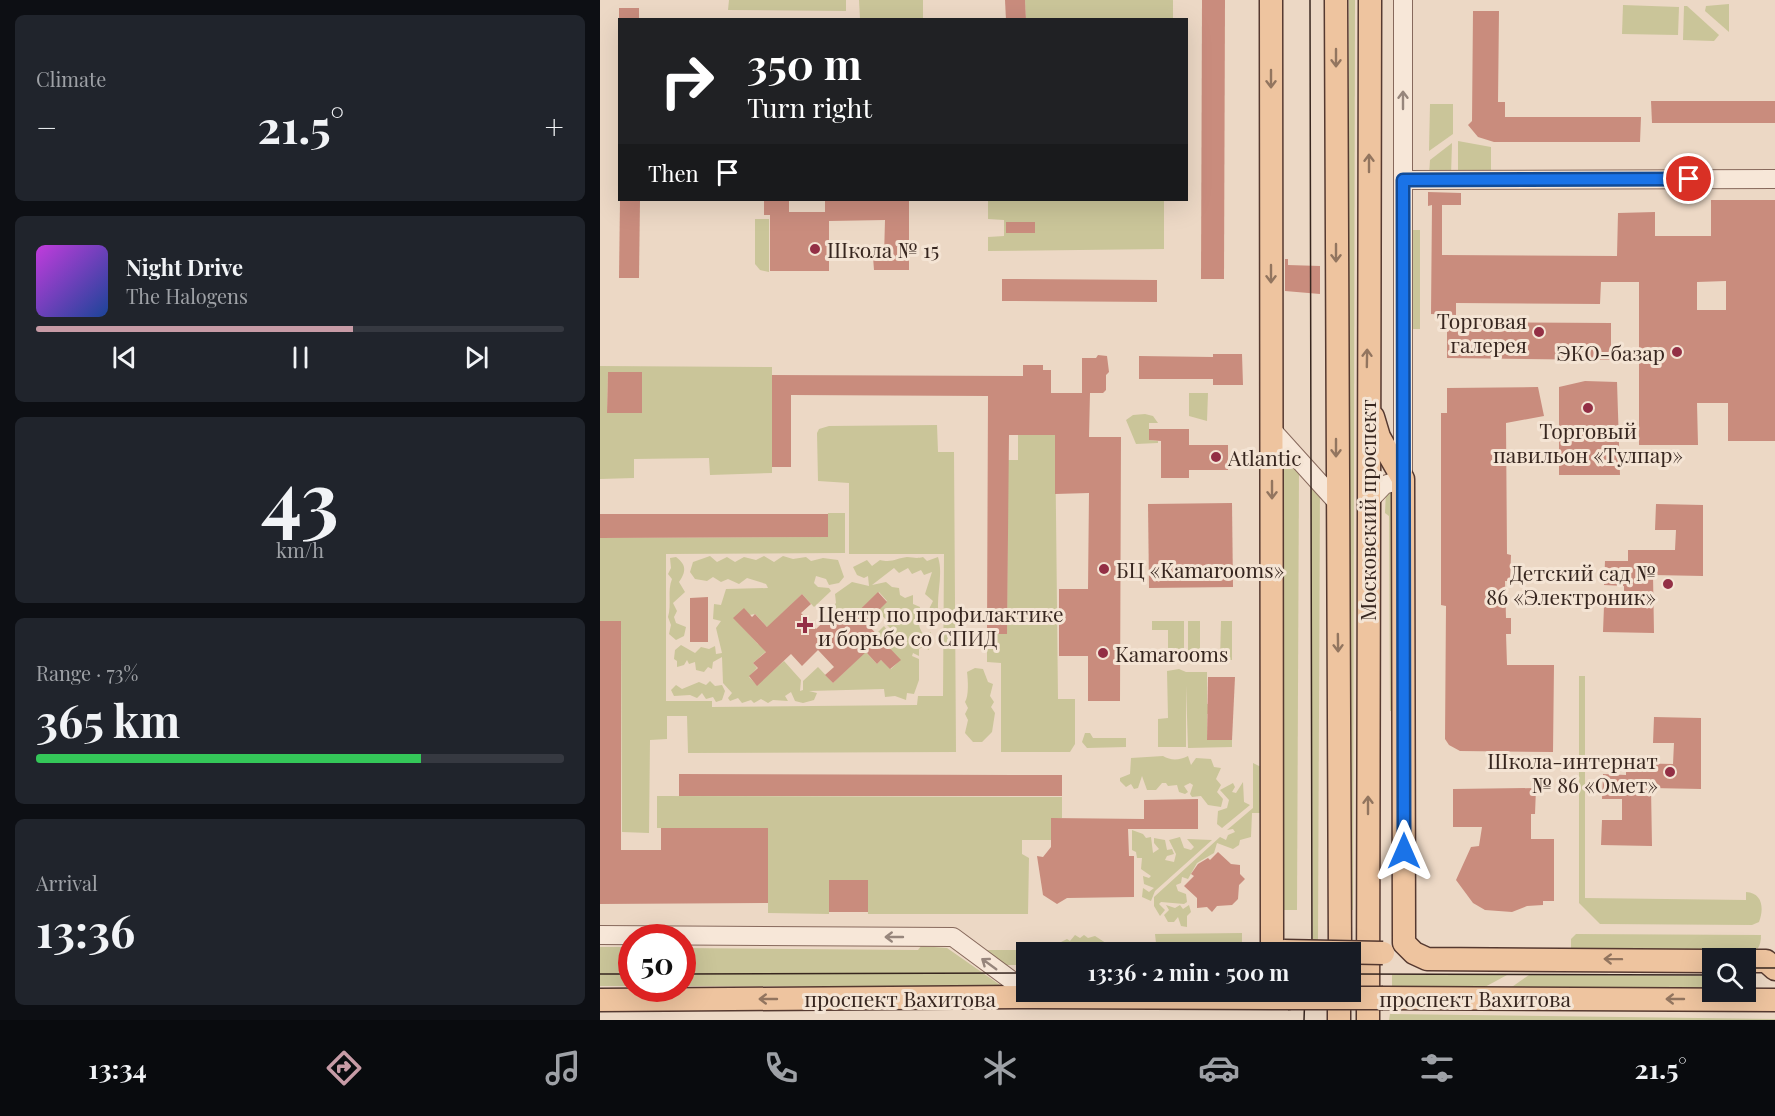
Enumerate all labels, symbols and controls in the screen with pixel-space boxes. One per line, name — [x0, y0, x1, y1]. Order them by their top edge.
text: 350 m — [747, 35, 862, 91]
icon: right — [648, 42, 726, 120]
one-way arrow — [1330, 48, 1342, 68]
text: Climate — [36, 65, 106, 92]
one-way arrow — [1265, 69, 1277, 89]
text: Turn right — [747, 89, 872, 125]
one-way arrow — [1397, 91, 1409, 111]
text: 21.5° — [258, 95, 344, 155]
text: − — [36, 104, 57, 148]
text: + — [545, 104, 564, 148]
one-way arrow — [1363, 153, 1375, 173]
pin — [1663, 153, 1714, 204]
icon: arrive — [711, 156, 744, 189]
text: Then — [648, 158, 699, 188]
icon: arrive — [1672, 162, 1705, 195]
place label: Школа № 15 — [827, 235, 939, 263]
marker: Школа № 15 — [808, 242, 822, 256]
one-way arrow — [1330, 243, 1342, 263]
text: Night Drive — [126, 252, 243, 282]
one-way arrow — [1265, 264, 1277, 284]
text: The Halogens — [126, 282, 248, 309]
place label: Торговая галерея — [1437, 306, 1527, 358]
marker: Торговая галерея — [1532, 325, 1546, 339]
place label: ЭКО-базар — [1556, 338, 1665, 366]
icon: previous — [108, 341, 141, 374]
icon: pause — [284, 341, 317, 374]
icon: next — [460, 341, 493, 374]
marker: ЭКО-базар — [1670, 345, 1684, 359]
one-way arrow — [1361, 348, 1373, 368]
street label: Московский проспект — [1353, 399, 1381, 621]
marker: Торговый павильон «Тулпар» — [1581, 401, 1595, 415]
place label: Торговый павильон «Тулпар» — [1493, 416, 1683, 468]
one-way arrow — [1330, 438, 1342, 458]
place label: Atlantic — [1227, 443, 1301, 471]
text: 43 — [261, 445, 339, 549]
marker: Atlantic — [1209, 450, 1223, 464]
one-way arrow — [1266, 480, 1278, 500]
text: km/h — [276, 536, 324, 563]
place label: БЦ «Kamarooms» — [1116, 555, 1284, 583]
place label: Детский сад № 86 «Электроник» — [1486, 558, 1656, 610]
marker: БЦ «Kamarooms» — [1097, 562, 1111, 576]
marker: Детский сад № 86 «Электроник» — [1661, 577, 1675, 591]
place label: Центр по профилактике и борьбе со СПИД — [818, 599, 1064, 651]
marker: Центр по профилактике и борьбе со СПИД — [796, 616, 814, 634]
one-way arrow — [1332, 633, 1344, 653]
place label: Kamarooms — [1115, 639, 1228, 667]
marker: Kamarooms — [1096, 646, 1110, 660]
text: Range · 73% — [36, 659, 138, 686]
text: 365 km — [36, 689, 180, 749]
place label: Школа-интернат № 86 «Омет» — [1487, 746, 1658, 798]
marker: Школа-интернат № 86 «Омет» — [1663, 765, 1677, 779]
one-way arrow — [1362, 795, 1374, 815]
position arrow — [1372, 819, 1436, 883]
text: Arrival — [36, 869, 98, 896]
text: 13:36 — [36, 899, 135, 959]
speed limit sign: 50 — [618, 924, 696, 1002]
one-way arrow — [885, 931, 905, 943]
map controls — [1702, 948, 1756, 1002]
button: search — [1702, 948, 1756, 1002]
one-way arrow — [1603, 954, 1623, 965]
text: 13:36 · 2 min · 500 m — [1088, 957, 1289, 987]
one-way arrow — [982, 958, 998, 970]
street label: проспект Вахитова — [804, 984, 996, 1012]
street label: проспект Вахитова — [1379, 984, 1571, 1012]
one-way arrow — [758, 993, 778, 1005]
one-way arrow — [1665, 993, 1685, 1005]
icon: directions — [323, 1047, 365, 1089]
icon: music — [542, 1047, 584, 1089]
icon: phone — [760, 1047, 802, 1089]
icon: climate — [979, 1047, 1021, 1089]
icon: car — [1198, 1047, 1240, 1089]
icon: filters — [1416, 1047, 1458, 1089]
text: 13:34 — [88, 1050, 147, 1086]
text: 21.5° — [1635, 1050, 1687, 1086]

